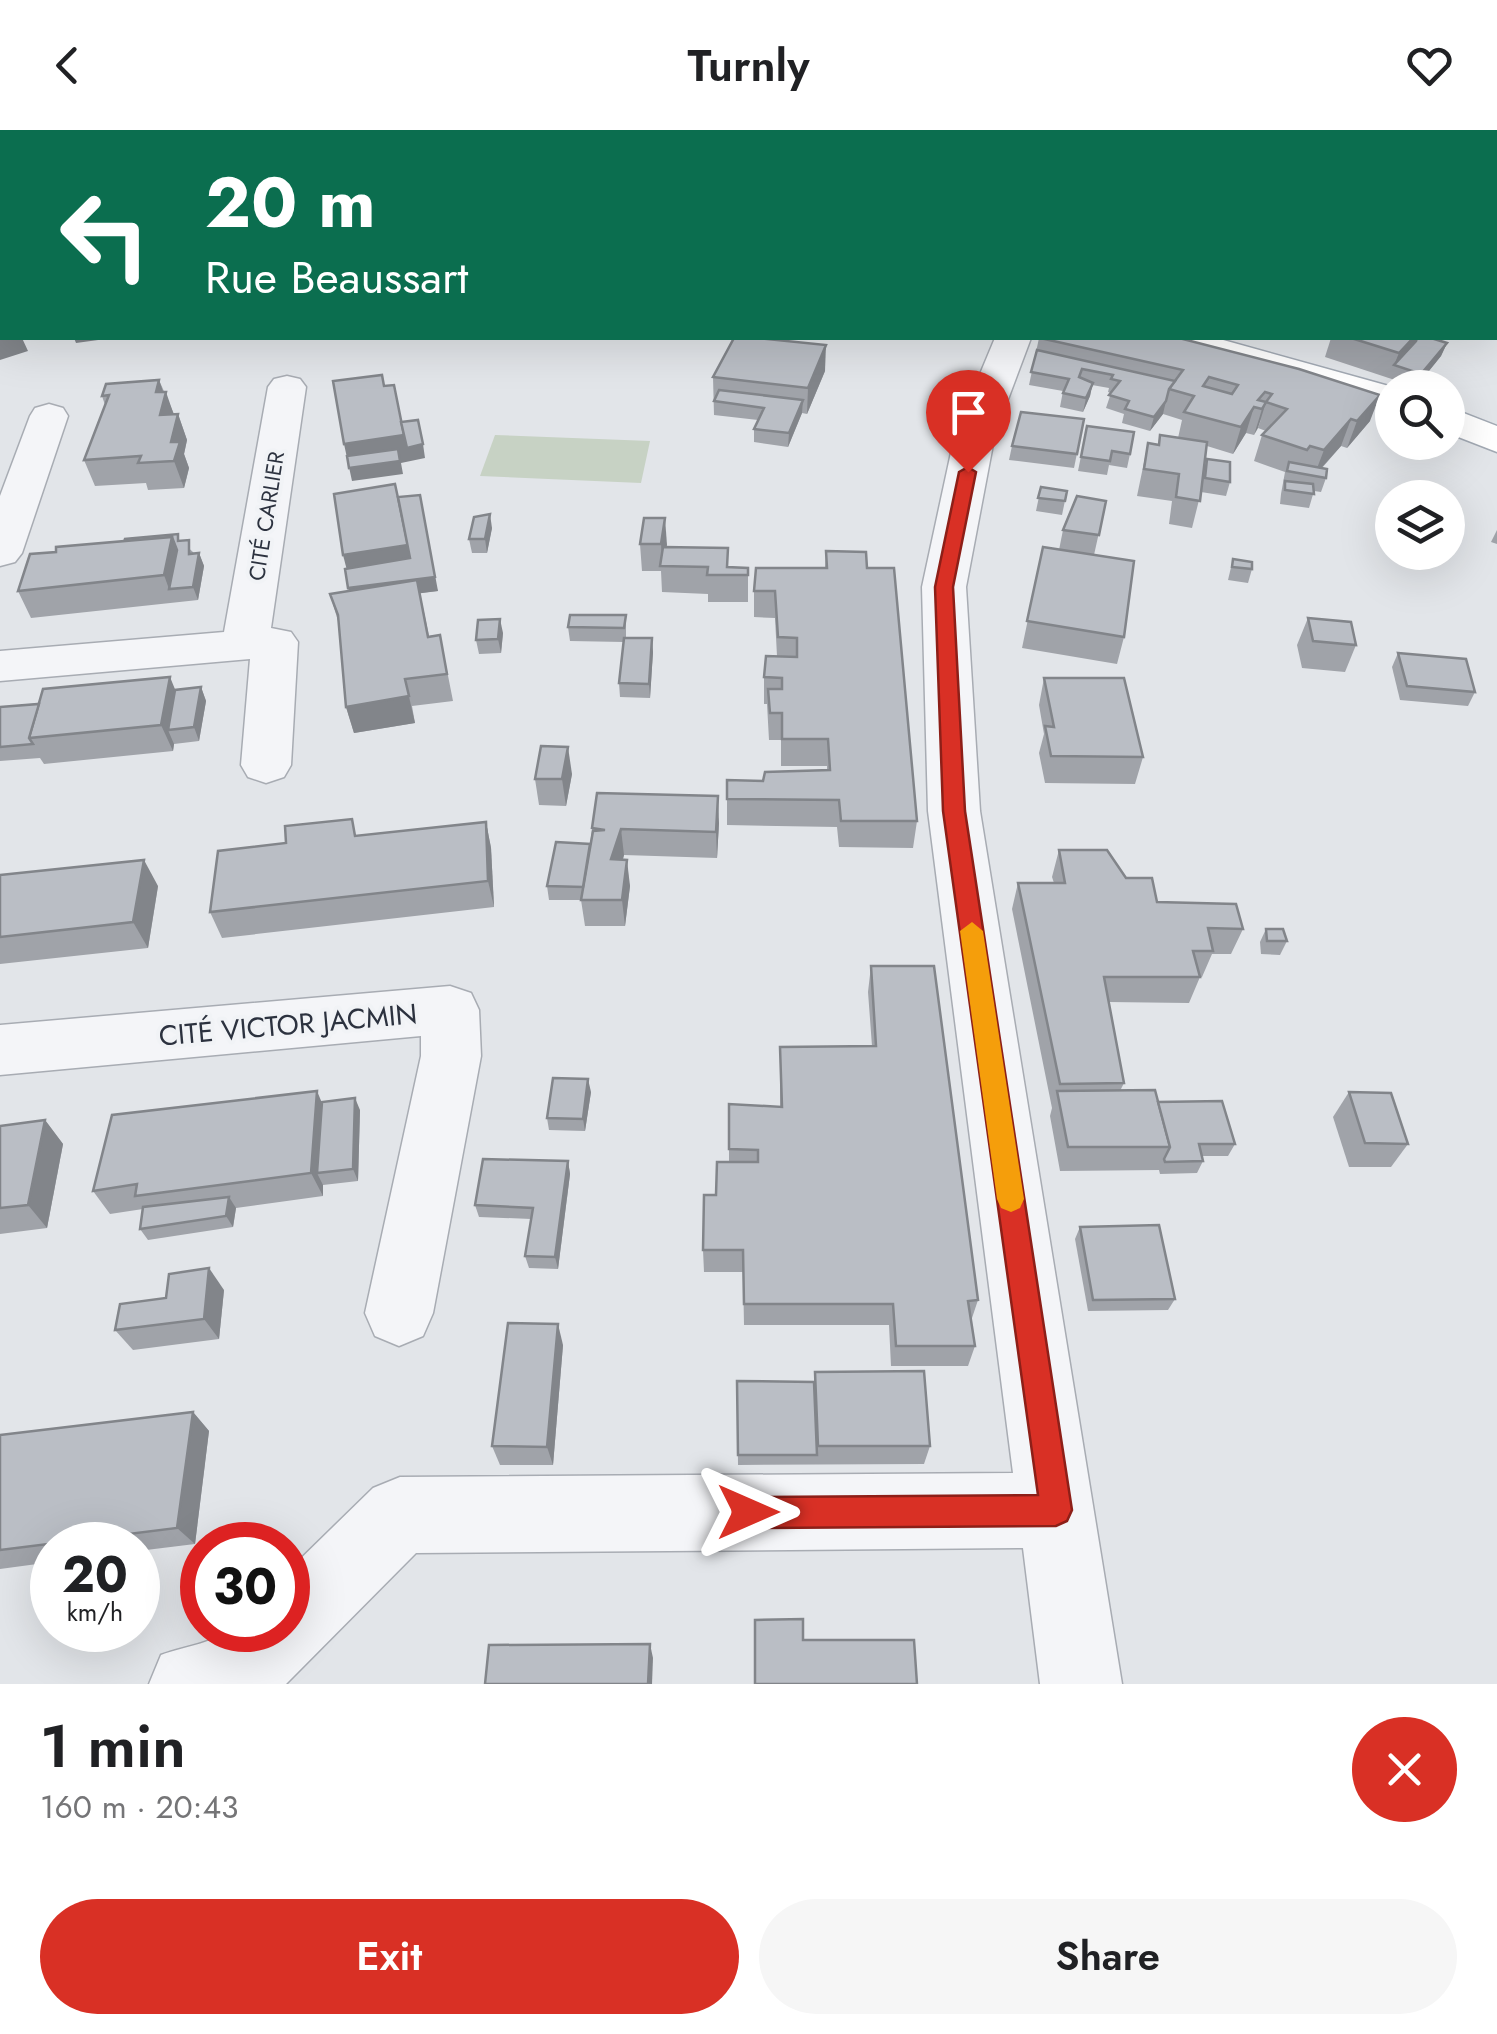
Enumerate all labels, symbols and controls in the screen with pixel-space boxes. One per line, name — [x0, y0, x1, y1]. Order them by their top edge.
text: Turnly — [687, 33, 810, 98]
icon: back — [40, 38, 95, 93]
icon: heart — [1402, 38, 1457, 93]
text: 20 m — [205, 152, 376, 253]
icon: left — [40, 170, 170, 300]
text: Rue Beaussart — [205, 245, 468, 310]
pin — [926, 370, 1011, 473]
map controls — [1375, 370, 1465, 570]
button: search — [1375, 370, 1465, 460]
icon: arrive — [941, 385, 996, 440]
street label: CITÉ CARLIER — [240, 448, 292, 583]
button: layers — [1375, 480, 1465, 570]
street label: CITÉ VICTOR JACMIN — [157, 993, 419, 1057]
position arrow — [696, 1460, 800, 1564]
speed limit sign: 30 — [180, 1522, 310, 1652]
text: 20 — [62, 1538, 128, 1611]
text: km/h — [67, 1594, 123, 1630]
text: 1 min — [40, 1703, 186, 1790]
button: close — [1352, 1717, 1457, 1822]
text: 160 m · 20:43 — [40, 1784, 239, 1830]
button: Exit — [40, 1899, 739, 2014]
button: Share — [759, 1899, 1457, 2014]

